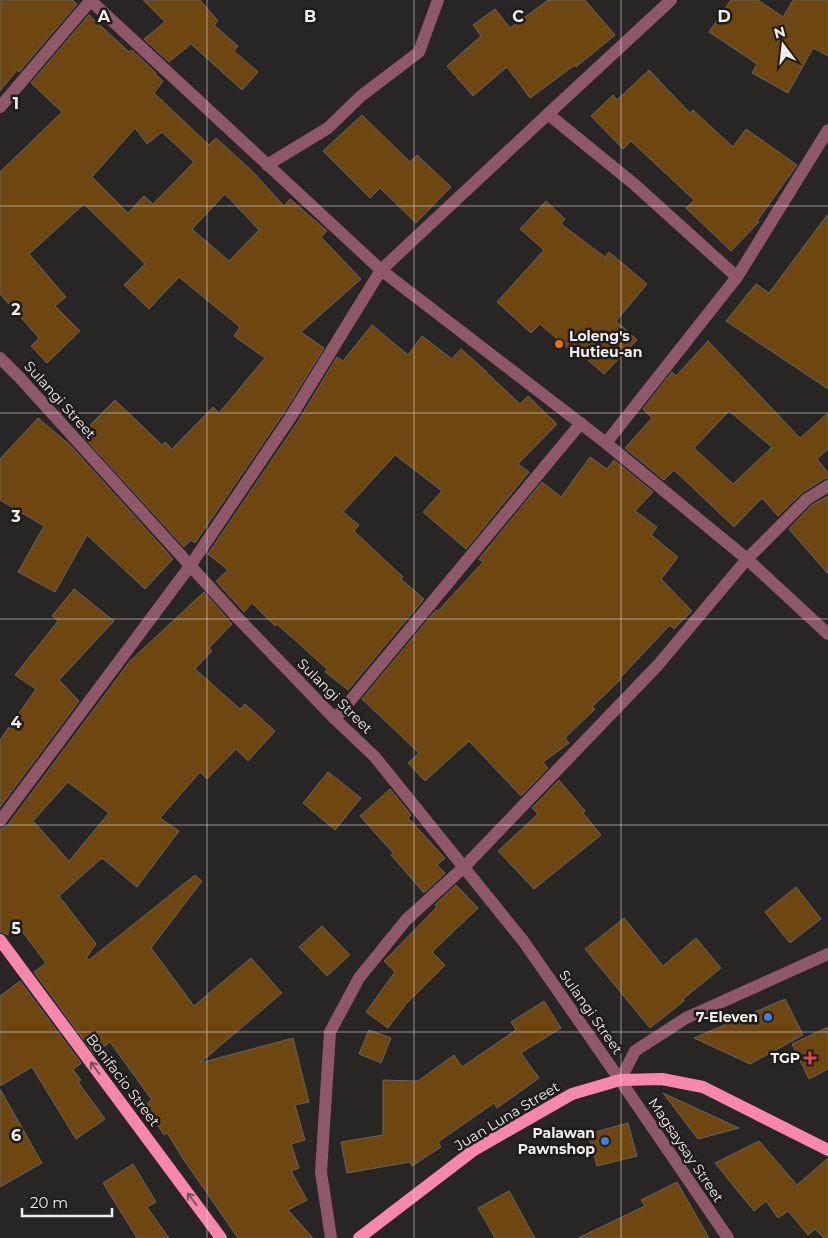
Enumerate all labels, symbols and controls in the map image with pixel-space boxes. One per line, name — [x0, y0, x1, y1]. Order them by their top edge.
text: A — [97, 7, 111, 26]
text: B — [304, 7, 316, 26]
text: C — [512, 7, 524, 26]
text: D — [717, 7, 731, 26]
north arrow — [758, 20, 808, 70]
text: N — [772, 22, 787, 43]
text: 1 — [13, 94, 19, 113]
text: 2 — [11, 300, 21, 319]
place label: Loleng's Hutieu-an — [569, 327, 642, 361]
marker: Loleng's Hutieu-an — [553, 338, 565, 350]
street label: Sulangi Street — [20, 357, 100, 443]
text: 3 — [10, 507, 21, 526]
street label: Sulangi Street — [294, 655, 377, 738]
text: 4 — [10, 713, 22, 732]
text: 5 — [11, 919, 21, 938]
street label: Sulangi Street — [555, 966, 627, 1058]
place label: 7-Eleven — [696, 1008, 758, 1026]
marker: 7-Eleven — [762, 1011, 774, 1023]
street label: Bonifacio Street — [82, 1030, 164, 1130]
place label: TGP — [770, 1049, 800, 1067]
marker: TGP — [804, 1052, 816, 1064]
one-way arrow — [90, 1061, 100, 1075]
street label: Juan Luna Street — [450, 1077, 563, 1155]
street label: Magsaysay Street — [644, 1094, 728, 1206]
place label: Palawan Pawnshop — [518, 1124, 595, 1158]
text: 6 — [11, 1126, 21, 1145]
marker: Palawan Pawnshop — [599, 1135, 611, 1147]
scale bar — [22, 1186, 112, 1218]
one-way arrow — [187, 1192, 197, 1206]
text: 20 m — [30, 1193, 68, 1212]

